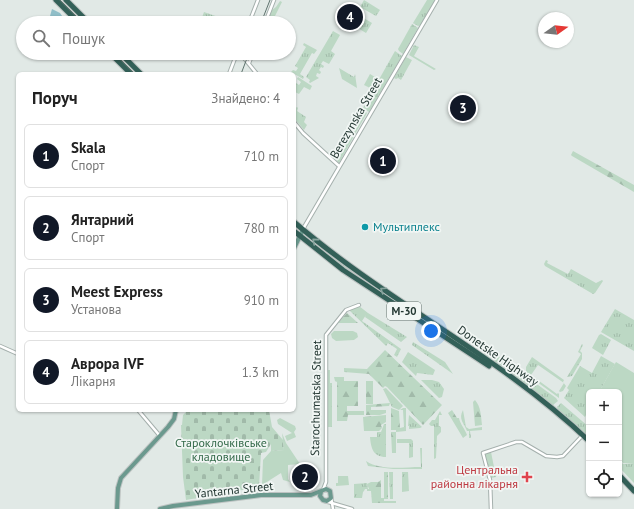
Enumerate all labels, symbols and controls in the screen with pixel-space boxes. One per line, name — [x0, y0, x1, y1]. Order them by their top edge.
pin: 4 — [337, 2, 363, 32]
north arrow — [538, 12, 574, 48]
search box — [16, 16, 296, 60]
icon: search — [30, 27, 52, 49]
text: Пошук — [62, 29, 105, 48]
street label: Berezynska Street — [326, 75, 385, 161]
text: Поруч — [32, 87, 78, 109]
text: Знайдено: 4 — [211, 90, 280, 107]
pin: 3 — [450, 93, 476, 123]
text: Skala — [71, 138, 106, 157]
pin: 1 — [370, 146, 396, 176]
text: 1 — [42, 148, 50, 165]
text: 710 m — [244, 148, 279, 165]
text: Спорт — [71, 157, 104, 174]
text: Янтарний — [71, 210, 134, 229]
place label: Мультиплекс — [373, 219, 441, 234]
text: 2 — [42, 220, 50, 237]
text: 780 m — [244, 220, 279, 237]
marker: Мультиплекс — [360, 222, 370, 232]
text: Спорт — [71, 229, 104, 246]
one-way arrow — [313, 238, 320, 245]
text: Meest Express — [71, 282, 163, 301]
one-way arrow — [381, 288, 388, 295]
text: 3 — [42, 292, 50, 309]
text: 910 m — [244, 292, 279, 309]
text: Установа — [71, 301, 122, 318]
road number: М-30 — [387, 302, 421, 320]
your location — [421, 321, 441, 341]
street label: Donetske Highway — [455, 322, 542, 389]
street label: Starochumatska Street — [307, 340, 324, 456]
text: Аврора IVF — [71, 354, 144, 373]
text: 4 — [42, 364, 50, 381]
text: 1.3 km — [242, 364, 279, 381]
text: Лікарня — [71, 373, 116, 390]
map controls — [586, 389, 622, 497]
button: + — [586, 389, 622, 425]
button: − — [586, 425, 622, 461]
park label: Староклочківське кладовище — [175, 435, 267, 464]
button: locate — [586, 461, 622, 497]
pin: 2 — [292, 462, 318, 492]
place label: Центральна районна лікарня — [431, 462, 518, 491]
marker: Центральна районна лікарня — [521, 471, 533, 483]
street label: Yantarna Street — [194, 478, 274, 501]

